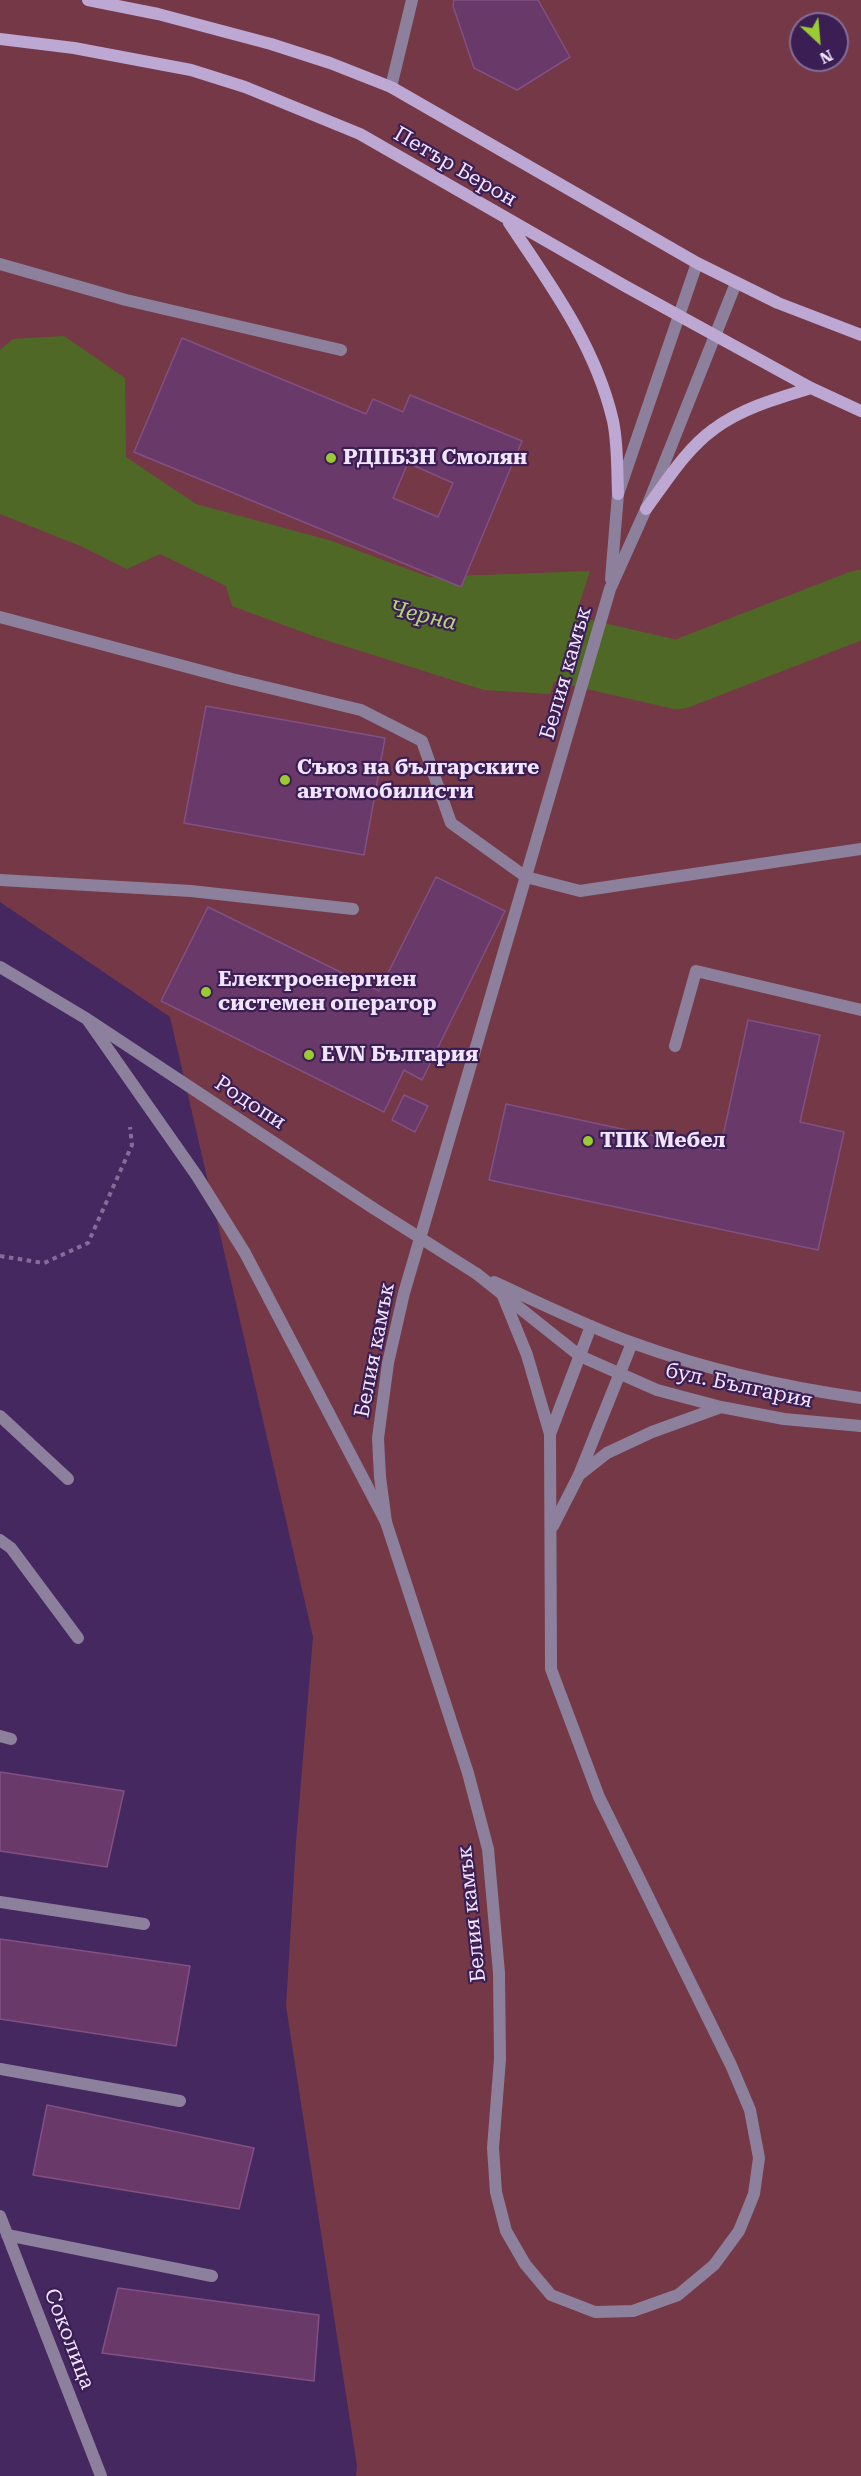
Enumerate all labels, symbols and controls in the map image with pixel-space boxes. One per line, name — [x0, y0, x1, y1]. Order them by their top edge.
north arrow — [789, 12, 849, 72]
text: N — [817, 46, 836, 68]
street label: Петър Берон — [389, 122, 521, 212]
place label: РДПБЗН Смолян — [343, 445, 527, 471]
marker: РДПБЗН Смолян — [324, 451, 338, 465]
water label: Черна — [387, 595, 459, 637]
street label: Белия камък — [535, 604, 597, 742]
place label: Съюз на българските автомобилисти — [297, 755, 539, 805]
marker: Съюз на българските автомобилисти — [278, 773, 292, 787]
place label: Електроенергиен системен оператор — [218, 967, 437, 1017]
marker: Електроенергиен системен оператор — [199, 985, 213, 999]
place label: EVN България — [321, 1042, 478, 1068]
marker: EVN България — [302, 1048, 316, 1062]
street label: Родопи — [210, 1071, 290, 1135]
place label: ТПК Мебел — [600, 1128, 725, 1154]
marker: ТПК Мебел — [581, 1134, 595, 1148]
street label: Белия камък — [350, 1280, 400, 1420]
street label: бул. България — [663, 1358, 815, 1414]
street label: Белия камък — [452, 1844, 492, 1984]
street label: Соколица — [38, 2285, 100, 2393]

